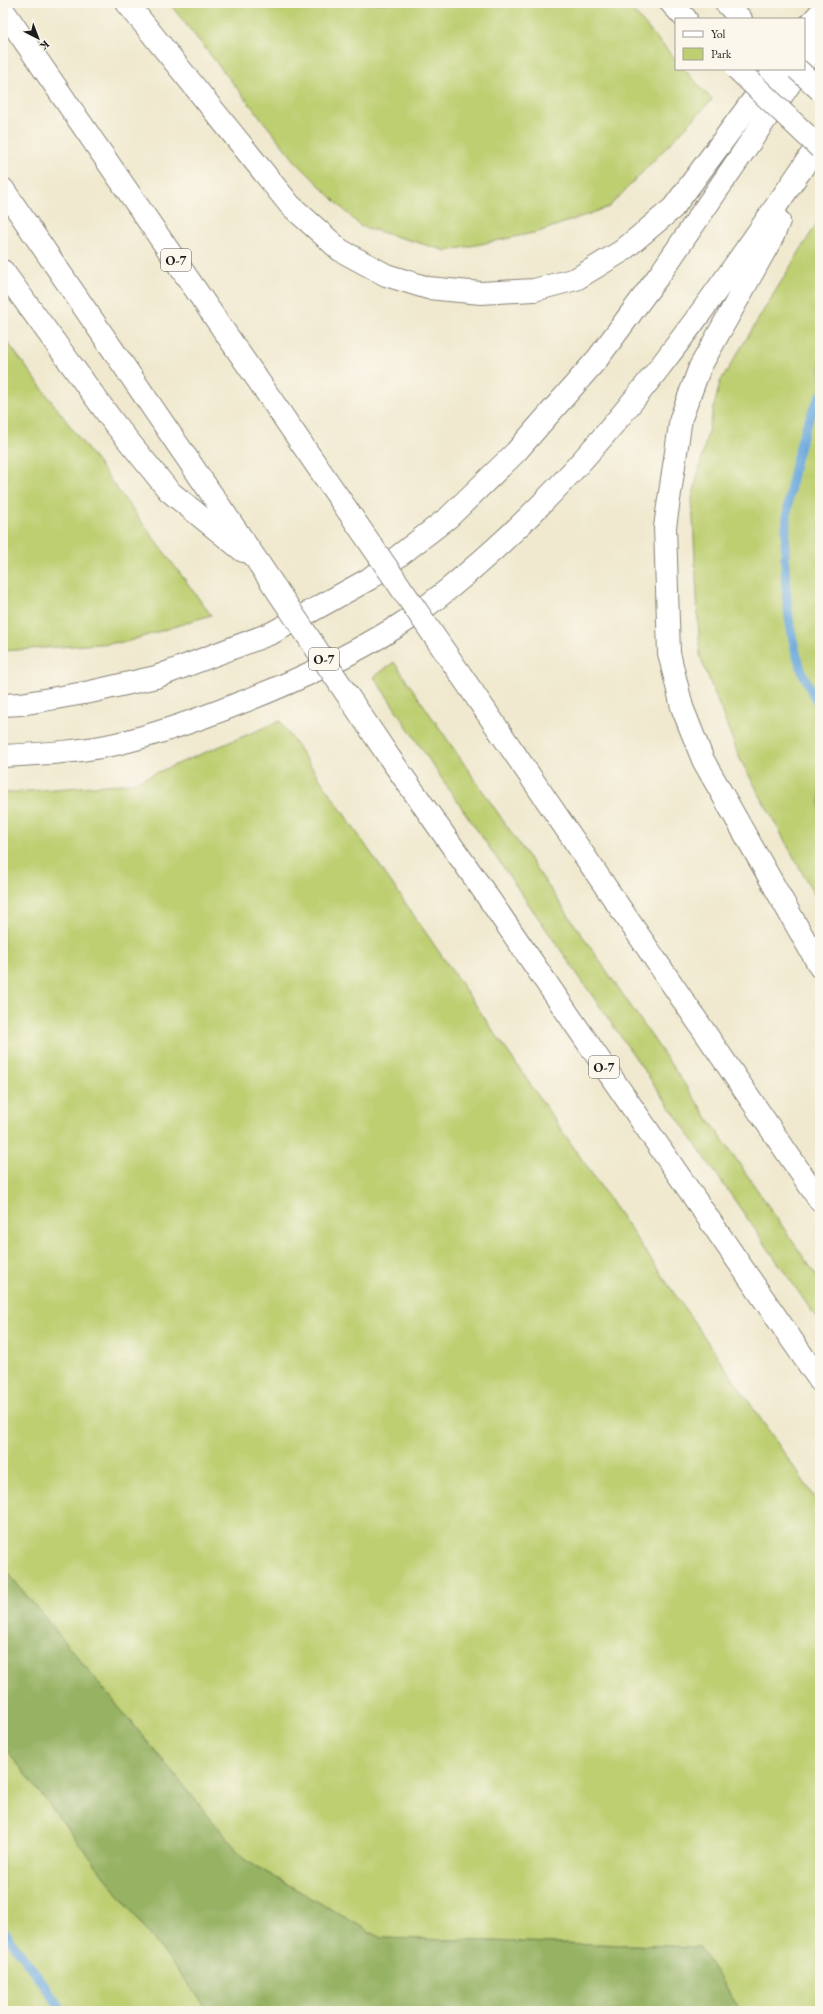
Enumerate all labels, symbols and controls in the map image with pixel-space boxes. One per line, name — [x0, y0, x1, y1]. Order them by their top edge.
north arrow — [18, 18, 58, 58]
legend — [675, 18, 805, 70]
text: Yol — [711, 26, 725, 42]
text: K — [36, 37, 52, 54]
text: Park — [711, 46, 732, 62]
road number: O-7 — [161, 249, 191, 271]
road number: O-7 — [309, 648, 339, 670]
road number: O-7 — [589, 1056, 619, 1078]

